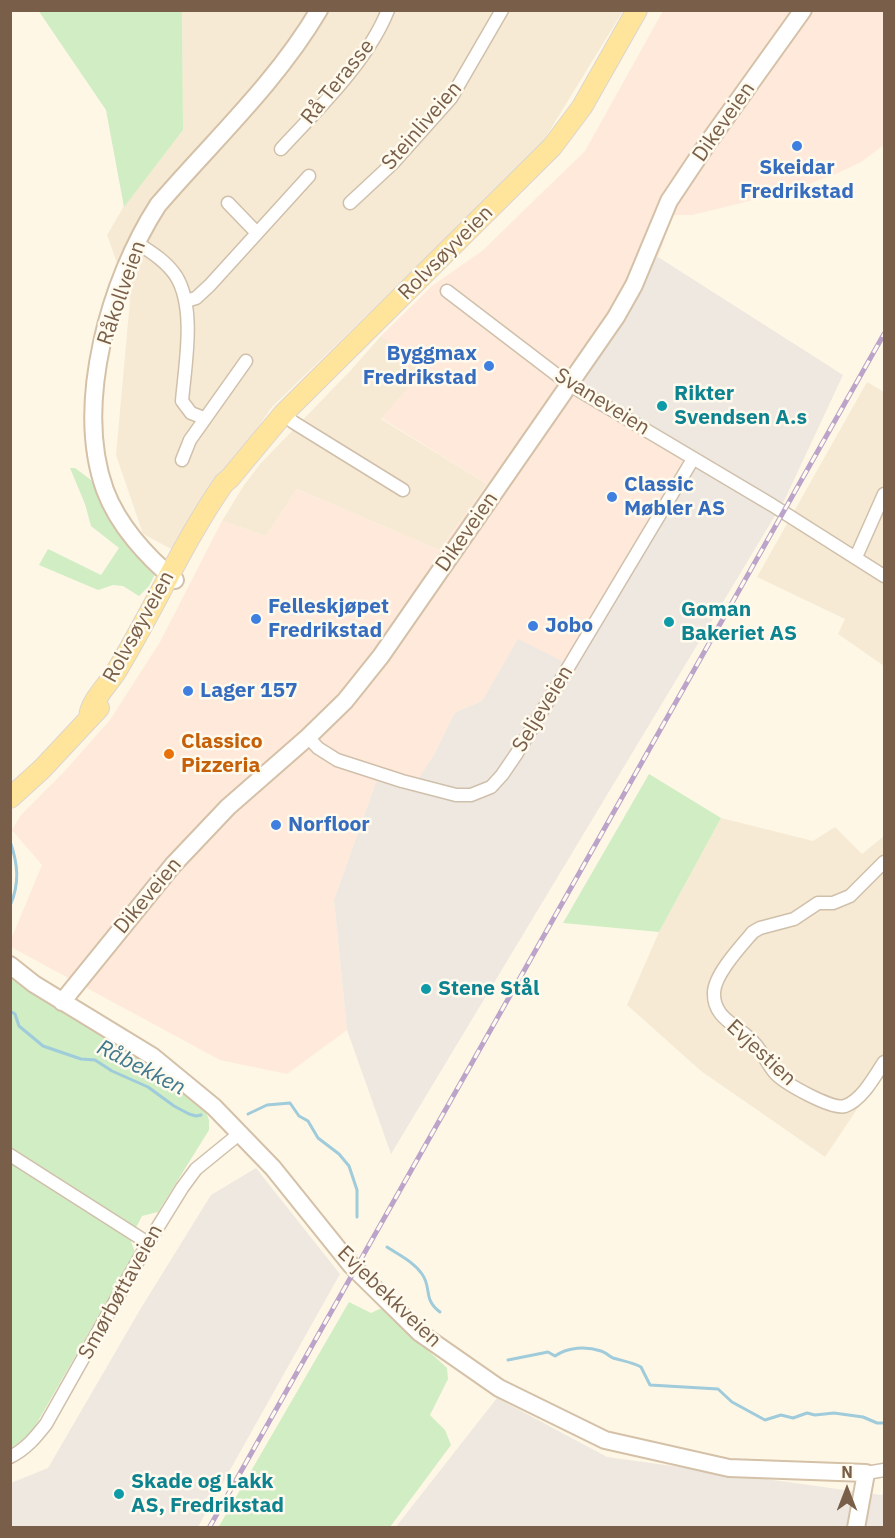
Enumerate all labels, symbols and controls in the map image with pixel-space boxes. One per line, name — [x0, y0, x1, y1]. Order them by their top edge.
street label: Rå Terasse — [296, 34, 380, 130]
street label: Steinliveien — [377, 76, 467, 176]
street label: Dikeveien — [687, 77, 761, 167]
marker: Skeidar Fredrikstad — [790, 139, 804, 153]
place label: Skeidar Fredrikstad — [740, 155, 854, 205]
street label: Rolvsøyveien — [393, 200, 499, 306]
street label: Råkollveien — [92, 238, 152, 348]
place label: Byggmax Fredrikstad — [363, 341, 477, 391]
marker: Byggmax Fredrikstad — [482, 359, 496, 373]
street label: Svaneveien — [550, 363, 654, 441]
place label: Rikter Svendsen A.s — [674, 381, 807, 431]
marker: Rikter Svendsen A.s — [655, 399, 669, 413]
place label: Classic Møbler AS — [624, 472, 725, 522]
street label: Dikeveien — [430, 487, 504, 577]
marker: Classic Møbler AS — [605, 490, 619, 504]
street label: Rolvsøyveien — [98, 567, 180, 687]
place label: Felleskjøpet Fredrikstad — [268, 594, 389, 644]
place label: Goman Bakeriet AS — [681, 597, 797, 647]
marker: Felleskjøpet Fredrikstad — [249, 612, 263, 626]
place label: Jobo — [545, 613, 593, 639]
marker: Goman Bakeriet AS — [662, 615, 676, 629]
marker: Jobo — [526, 619, 540, 633]
street label: Seljeveien — [507, 661, 579, 757]
place label: Lager 157 — [200, 678, 298, 704]
marker: Lager 157 — [181, 684, 195, 698]
place label: Classico Pizzeria — [181, 729, 263, 779]
marker: Classico Pizzeria — [162, 747, 176, 761]
place label: Norfloor — [288, 812, 370, 838]
marker: Norfloor — [269, 818, 283, 832]
street label: Dikeveien — [109, 853, 187, 939]
place label: Stene Stål — [438, 976, 539, 1002]
marker: Stene Stål — [419, 982, 433, 996]
street label: Evjestien — [721, 1015, 801, 1091]
water label: Råbekken — [92, 1034, 190, 1102]
street label: Smørbøttaveien — [74, 1220, 168, 1364]
street label: Evjebekkveien — [332, 1241, 446, 1353]
north arrow — [817, 1460, 877, 1520]
text: N — [841, 1462, 853, 1482]
place label: Skade og Lakk AS, Fredrikstad — [131, 1469, 284, 1519]
marker: Skade og Lakk AS, Fredrikstad — [112, 1487, 126, 1501]

